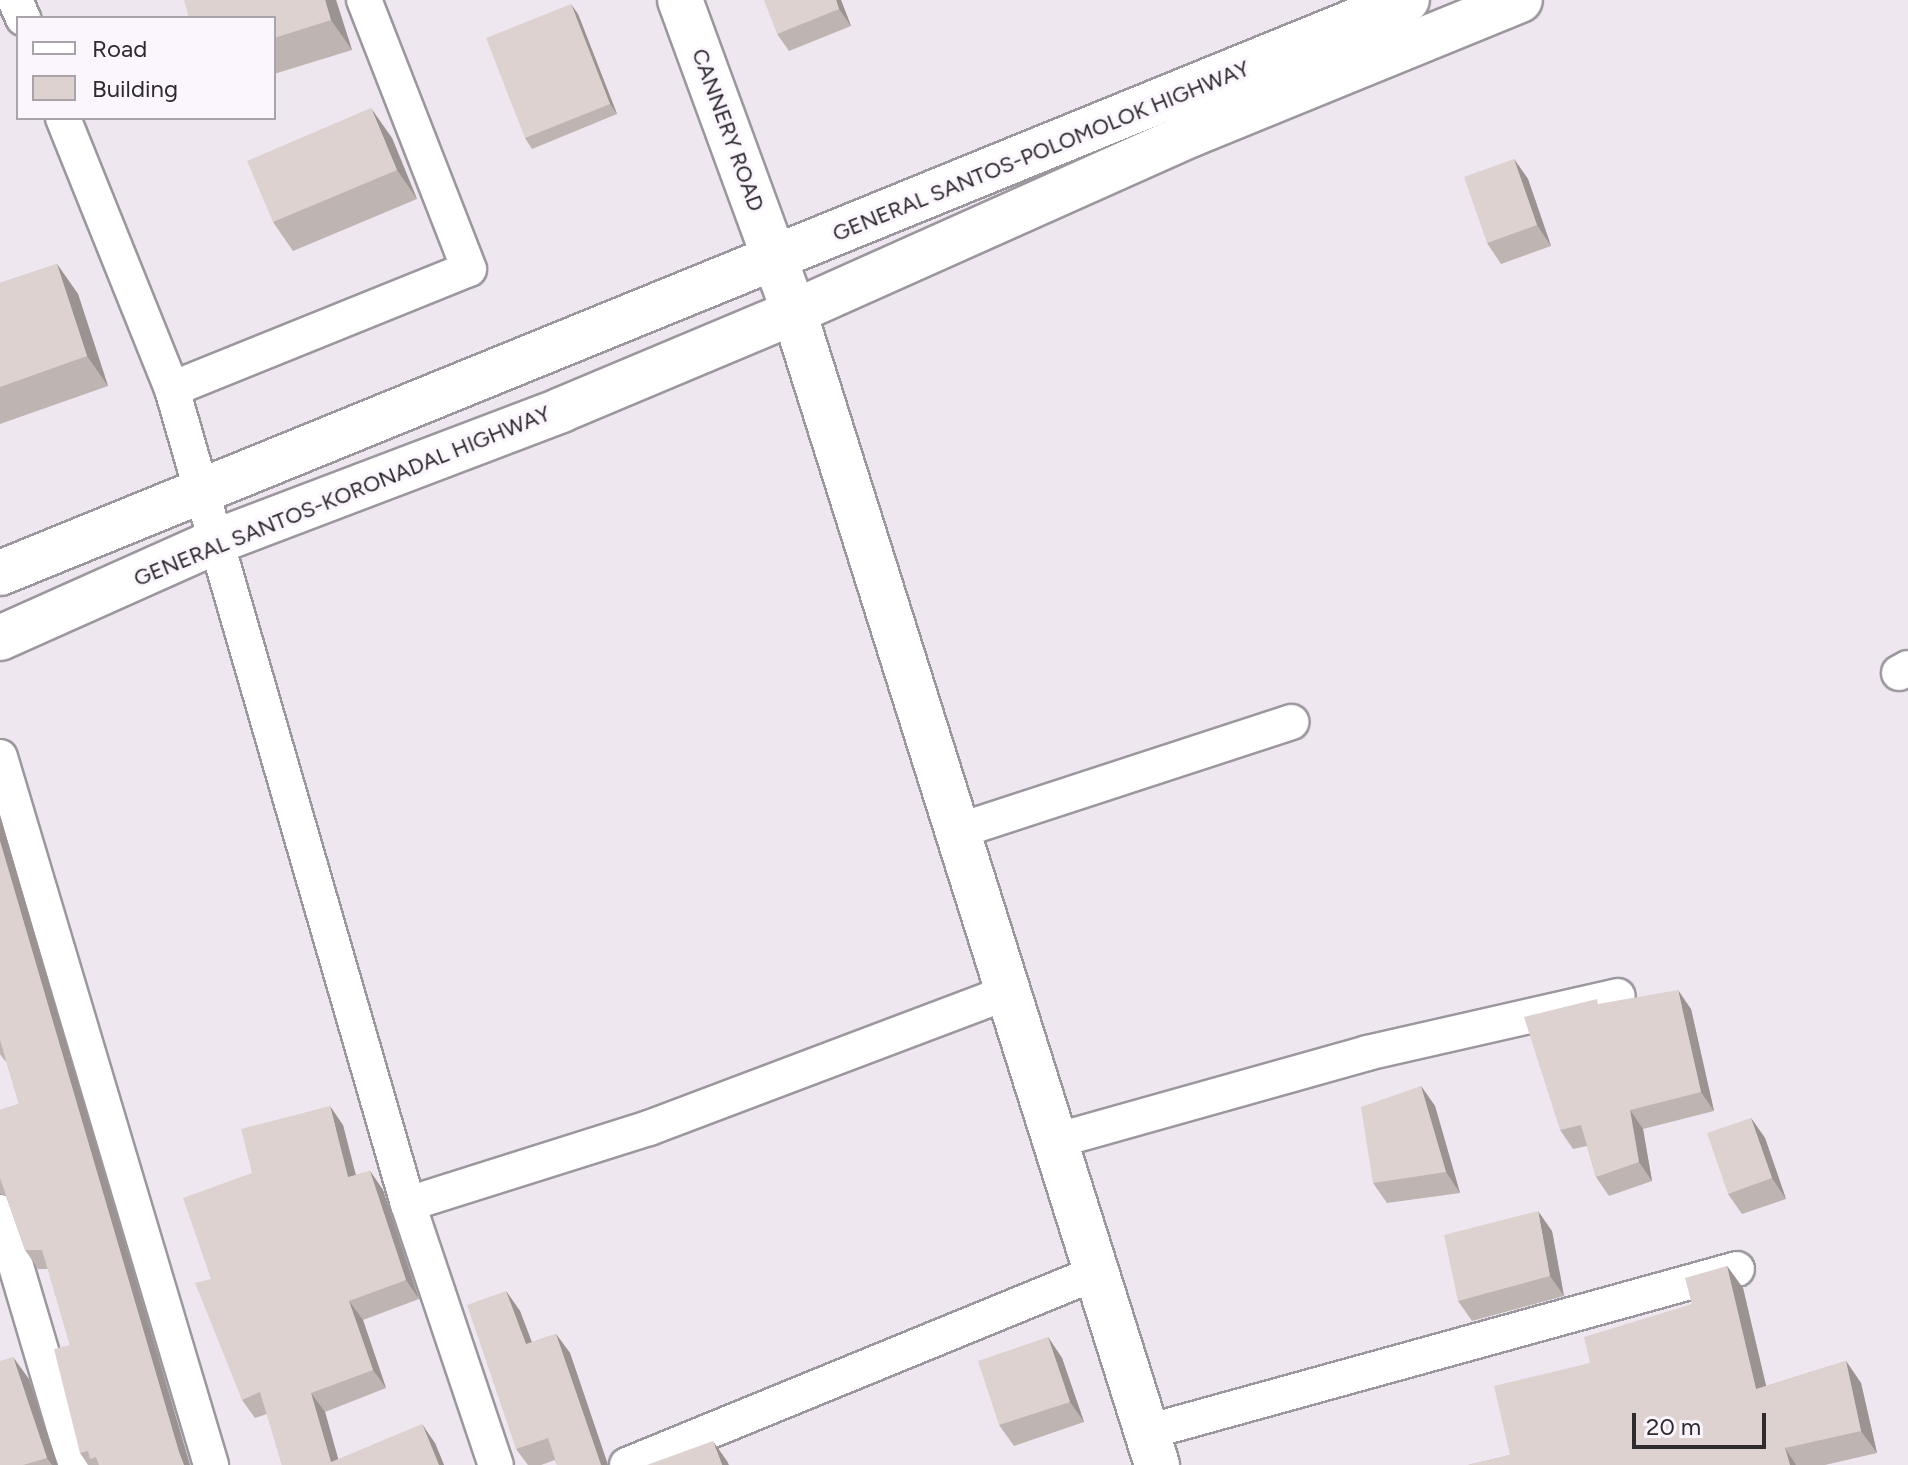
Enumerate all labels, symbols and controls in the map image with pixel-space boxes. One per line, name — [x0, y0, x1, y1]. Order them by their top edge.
legend — [16, 16, 276, 120]
text: Road — [92, 34, 147, 63]
street label: CANNERY ROAD — [686, 45, 770, 215]
street label: GENERAL SANTOS-POLOMOLOK HIGHWAY — [829, 55, 1253, 247]
text: Building — [92, 74, 178, 103]
street label: GENERAL SANTOS-KORONADAL HIGHWAY — [130, 400, 554, 592]
scale bar — [1636, 1397, 1770, 1447]
text: 20 m — [1646, 1412, 1701, 1441]

